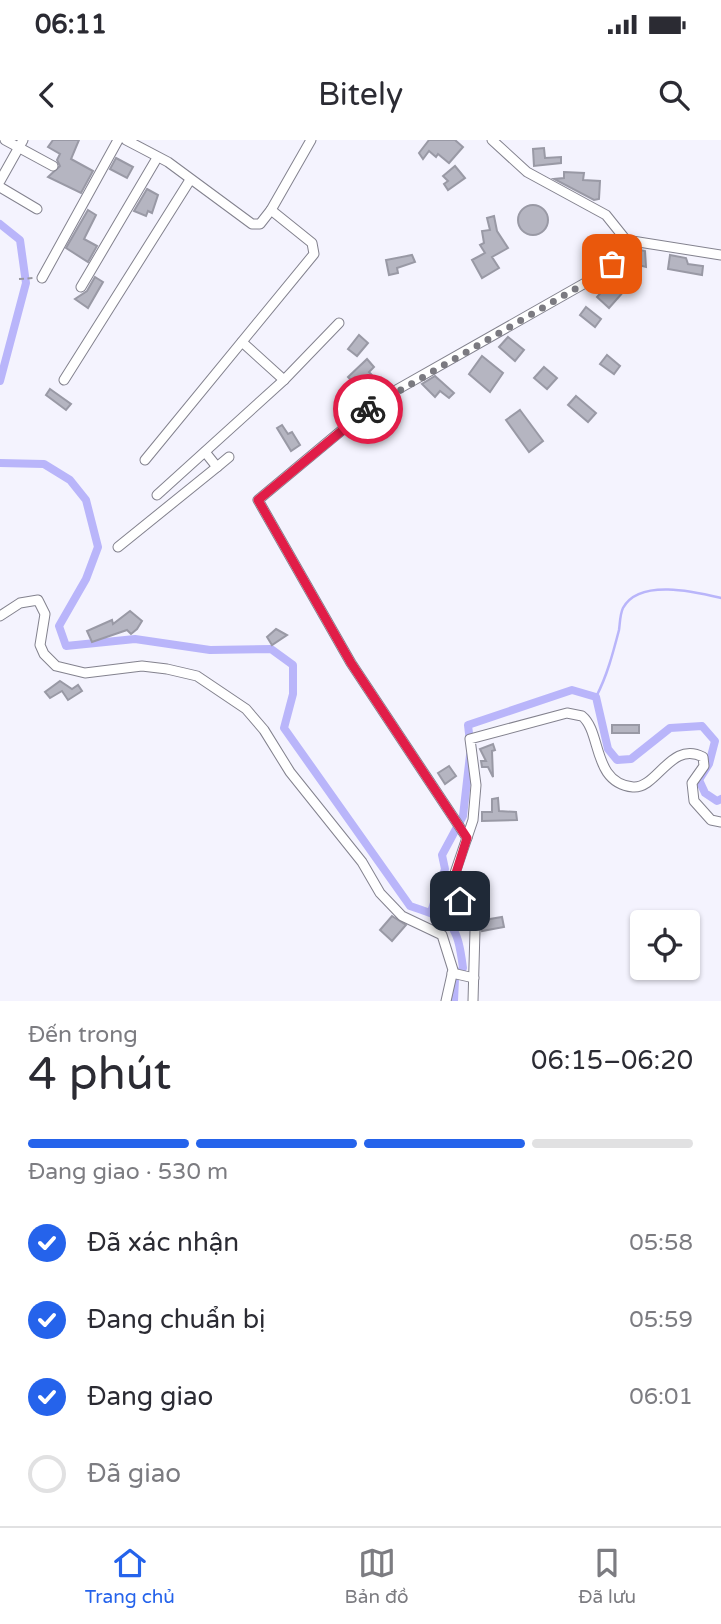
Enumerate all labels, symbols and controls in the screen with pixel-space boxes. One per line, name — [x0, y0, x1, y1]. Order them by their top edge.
text: 06:11 — [35, 9, 107, 40]
icon: back — [28, 76, 66, 114]
text: Bitely — [318, 76, 403, 114]
icon: search — [655, 76, 693, 114]
pin — [582, 234, 642, 294]
icon: bag — [593, 245, 631, 283]
courier — [333, 374, 403, 444]
icon: bike — [349, 390, 387, 428]
pin — [430, 871, 490, 931]
icon: home — [441, 882, 479, 920]
map controls — [630, 910, 700, 980]
button: locate — [630, 910, 700, 980]
text: Đến trong — [28, 1021, 138, 1049]
text: 06:15–06:20 — [531, 1045, 693, 1076]
text: 4 phút — [28, 1047, 171, 1102]
text: Đang giao · 530 m — [28, 1158, 228, 1186]
icon: check — [28, 1224, 66, 1262]
text: Đã xác nhận — [87, 1227, 239, 1258]
text: 05:58 — [629, 1229, 693, 1257]
icon: check — [28, 1301, 66, 1339]
text: Đang chuẩn bị — [87, 1304, 266, 1335]
text: 05:59 — [629, 1306, 693, 1334]
icon: check — [28, 1378, 66, 1416]
text: Đang giao — [87, 1381, 213, 1412]
text: 06:01 — [629, 1383, 693, 1411]
text: Đã giao — [87, 1458, 181, 1489]
tab: Trang chủ — [85, 1544, 175, 1608]
tab: Bản đồ — [345, 1544, 409, 1608]
tab: Đã lưu — [578, 1544, 636, 1608]

